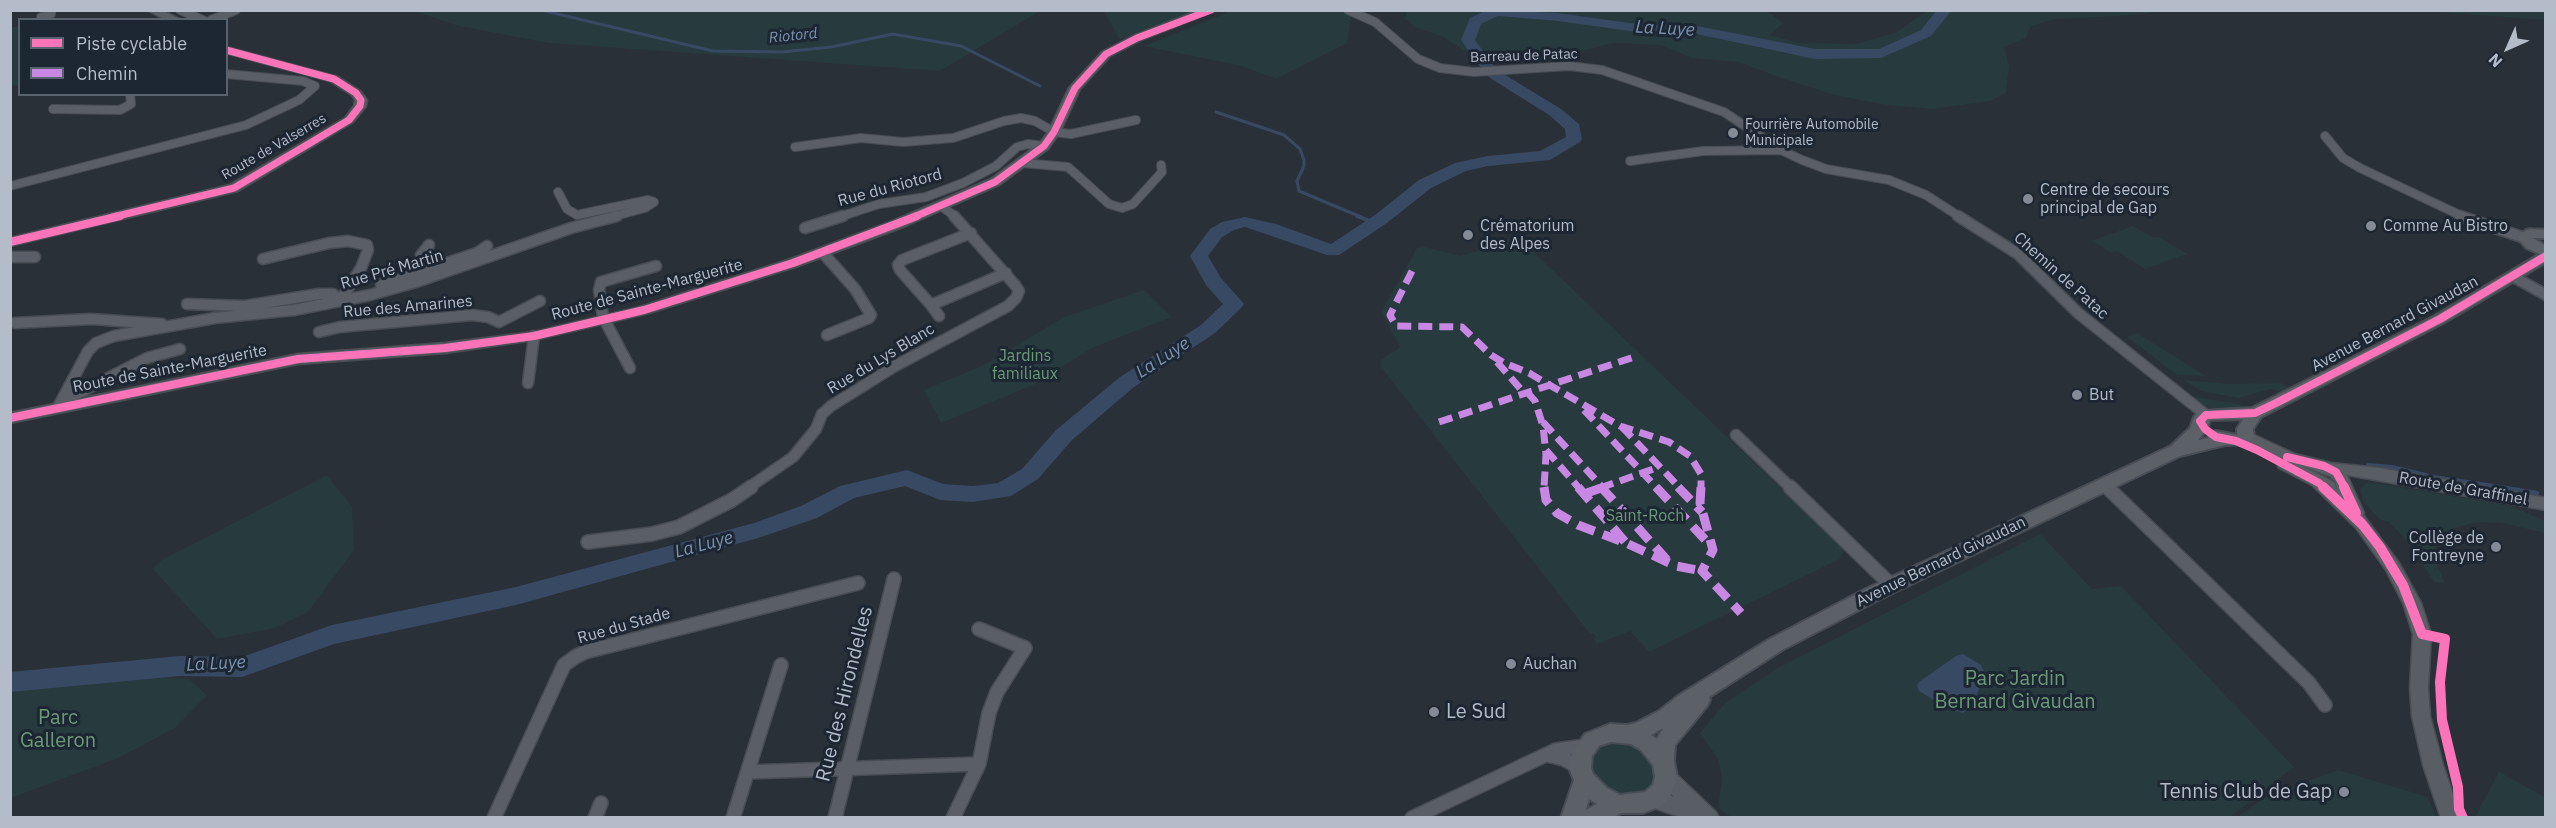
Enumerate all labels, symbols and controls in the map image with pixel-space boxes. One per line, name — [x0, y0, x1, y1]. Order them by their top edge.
water label: La Luye — [1635, 17, 1695, 41]
legend — [18, 18, 228, 96]
north arrow — [2478, 18, 2538, 78]
water label: Riotord — [768, 25, 818, 47]
text: Piste cyclable — [76, 32, 187, 55]
street label: Barreau de Patac — [1470, 46, 1578, 66]
text: N — [2484, 50, 2506, 72]
text: Chemin — [76, 62, 138, 85]
street label: Route de Valserres — [219, 110, 329, 184]
place label: Fourrière Automobile Municipale — [1745, 117, 1879, 150]
marker: Fourrière Automobile Municipale — [1726, 126, 1740, 140]
street label: Rue du Riotord — [836, 165, 944, 211]
place label: Centre de secours principal de Gap — [2040, 180, 2170, 218]
marker: Centre de secours principal de Gap — [2021, 192, 2035, 206]
place label: Crématorium des Alpes — [1480, 216, 1574, 254]
place label: Comme Au Bistro — [2383, 216, 2508, 236]
marker: Comme Au Bistro — [2364, 219, 2378, 233]
marker: Crématorium des Alpes — [1461, 228, 1475, 242]
street label: Chemin de Patac — [2010, 228, 2112, 324]
street label: Rue Pré Martin — [338, 246, 446, 294]
street label: Route de Sainte-Marguerite — [549, 255, 745, 325]
street label: Avenue Bernard Givaudan — [2308, 272, 2482, 376]
street label: Rue des Amarines — [342, 292, 474, 322]
street label: Rue du Lys Blanc — [824, 320, 938, 398]
water label: La Luye — [1132, 333, 1194, 383]
street label: Route de Sainte-Marguerite — [71, 341, 269, 397]
park label: Jardins familiaux — [992, 346, 1058, 384]
place label: But — [2089, 385, 2114, 405]
marker: But — [2070, 388, 2084, 402]
street label: Route de Graffinel — [2397, 468, 2529, 510]
park label: Saint-Roch — [1606, 506, 1684, 526]
street label: Avenue Bernard Givaudan — [1853, 513, 2029, 611]
water label: La Luye — [672, 527, 736, 563]
place label: Collège de Fontreyne — [2409, 528, 2484, 566]
marker: Collège de Fontreyne — [2489, 540, 2503, 554]
street label: Rue du Stade — [575, 604, 673, 648]
street label: Rue des Hirondelles — [812, 604, 878, 784]
water label: La Luye — [186, 652, 246, 676]
place label: Auchan — [1523, 654, 1577, 674]
marker: Auchan — [1504, 657, 1518, 671]
park label: Parc Jardin Bernard Givaudan — [1934, 667, 2096, 714]
place label: Le Sud — [1446, 700, 1506, 724]
marker: Le Sud — [1427, 705, 1441, 719]
park label: Parc Galleron — [20, 706, 96, 753]
place label: Tennis Club de Gap — [2160, 780, 2332, 804]
marker: Tennis Club de Gap — [2337, 785, 2351, 799]

